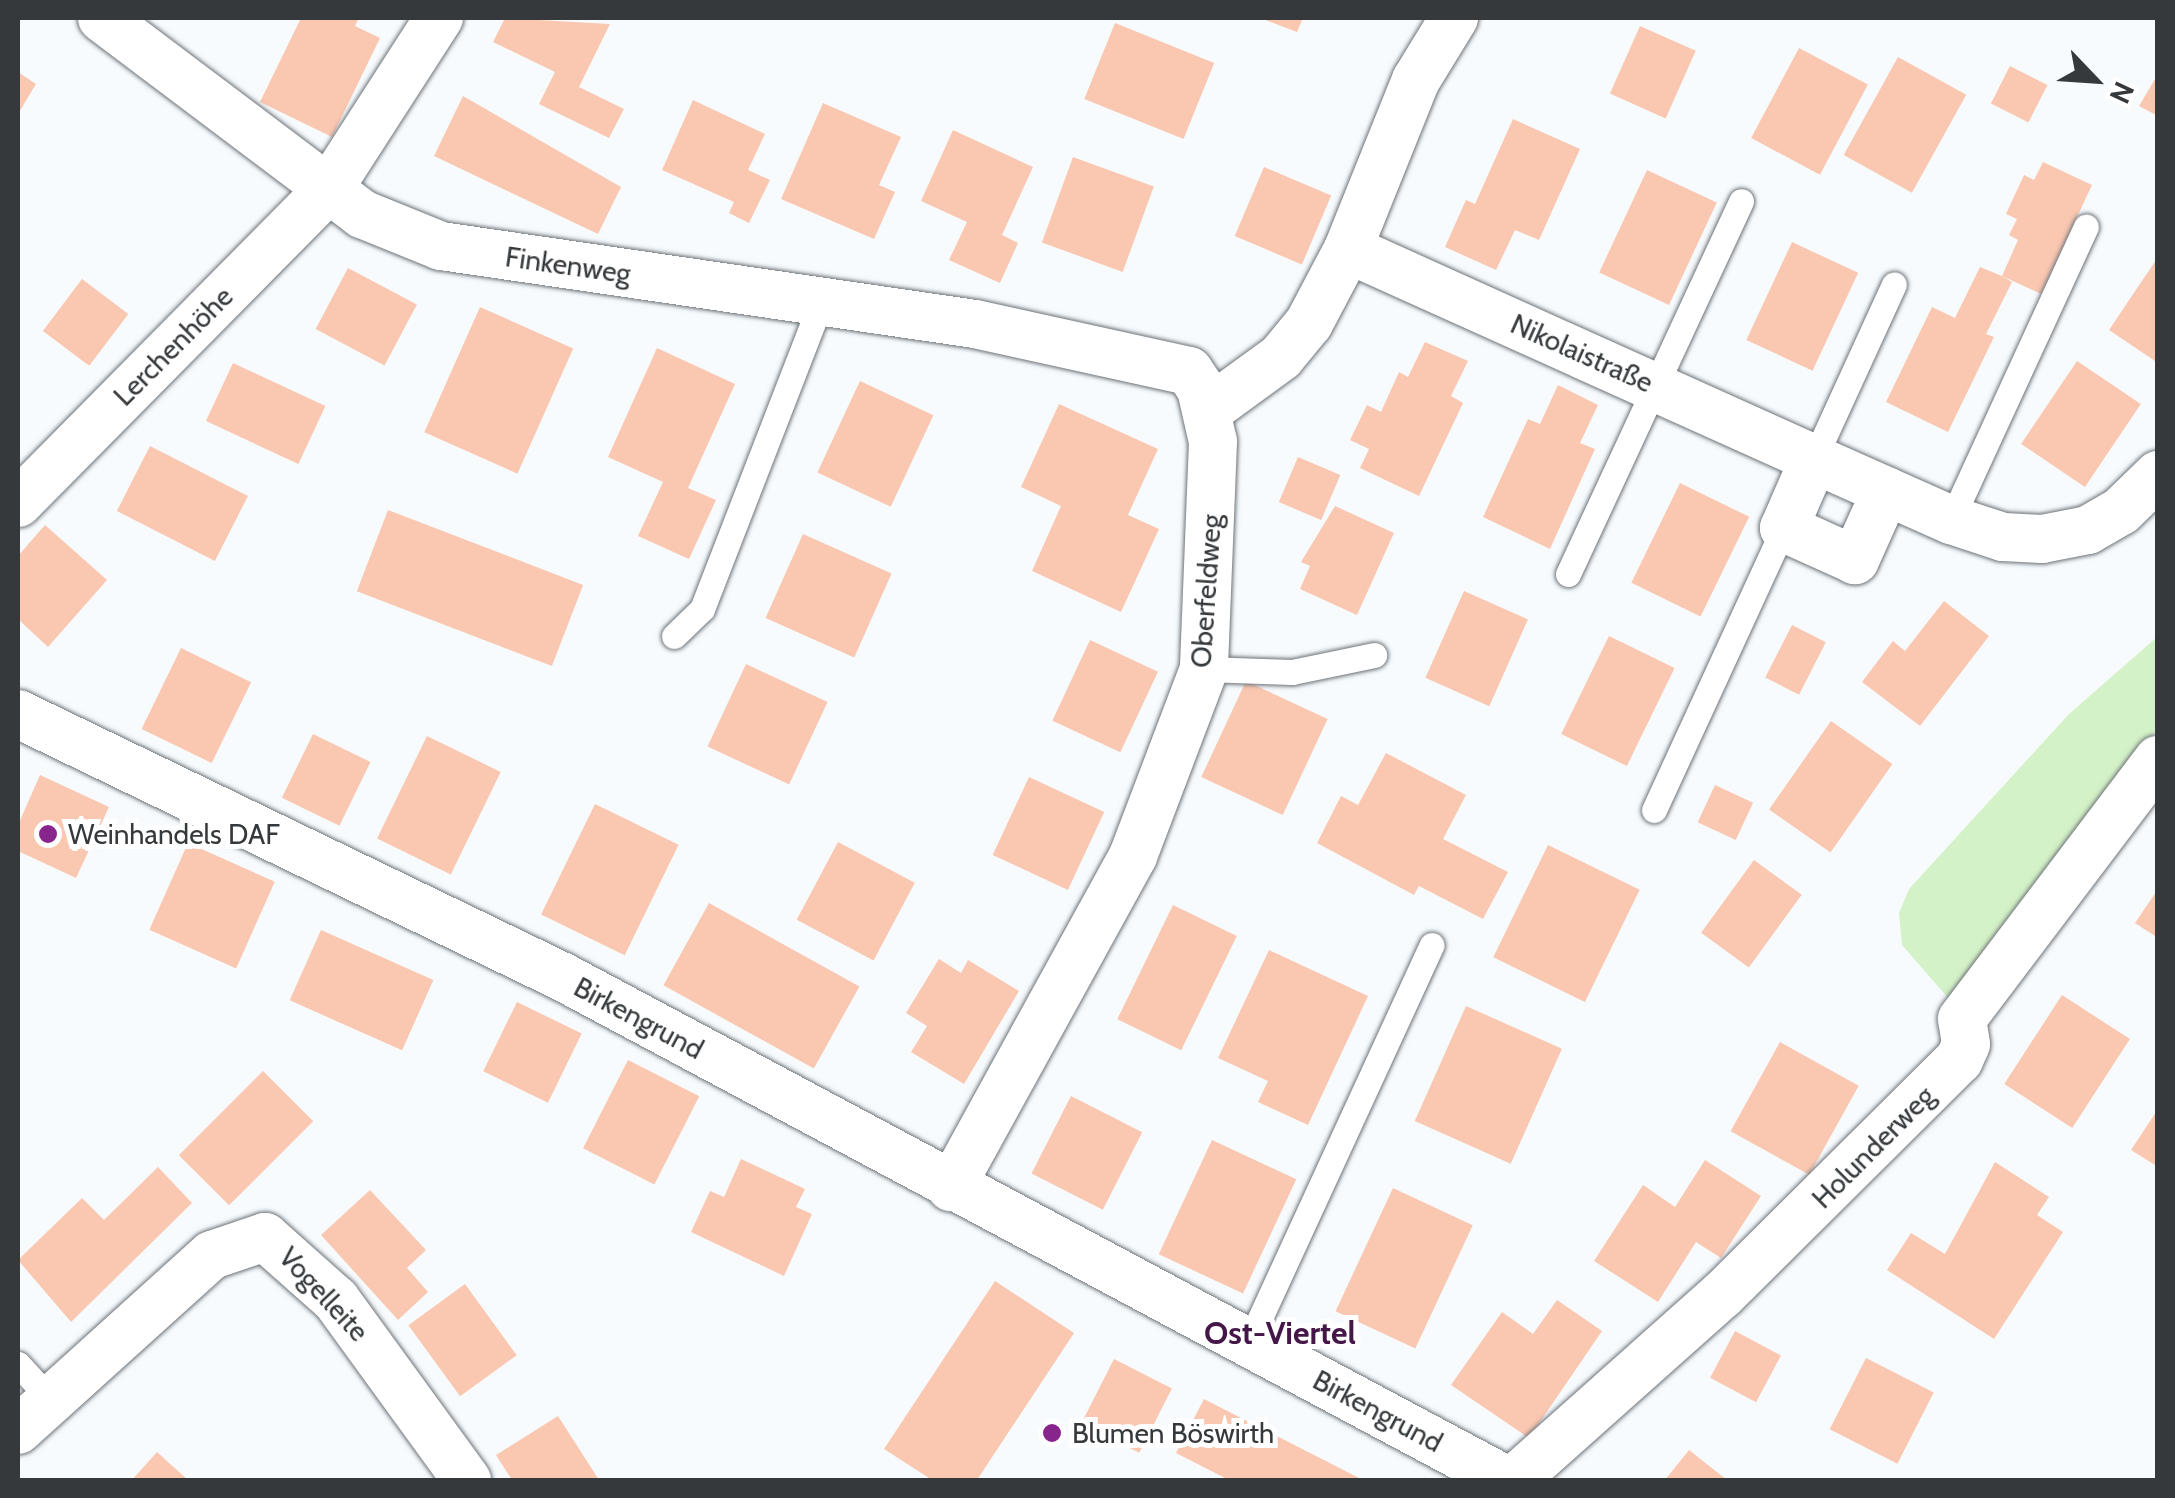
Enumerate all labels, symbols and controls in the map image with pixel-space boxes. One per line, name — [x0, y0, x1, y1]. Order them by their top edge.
north arrow — [2045, 30, 2145, 130]
text: N — [2103, 77, 2142, 109]
street label: Finkenweg — [503, 240, 633, 290]
street label: Lerchenhöhe — [106, 279, 240, 413]
street label: Nikolaistraße — [1506, 307, 1658, 399]
street label: Oberfeldweg — [1184, 513, 1228, 669]
place label: Weinhandels DAF — [68, 817, 280, 851]
marker: Weinhandels DAF — [37, 823, 59, 845]
street label: Birkengrund — [568, 970, 710, 1066]
street label: Holunderweg — [1805, 1079, 1941, 1215]
street label: Vogelleite — [272, 1240, 376, 1348]
district label: Ost-Viertel — [1204, 1314, 1356, 1352]
street label: Birkengrund — [1307, 1363, 1449, 1459]
place label: Blumen Böswirth — [1072, 1416, 1274, 1450]
marker: Blumen Böswirth — [1041, 1422, 1063, 1444]

